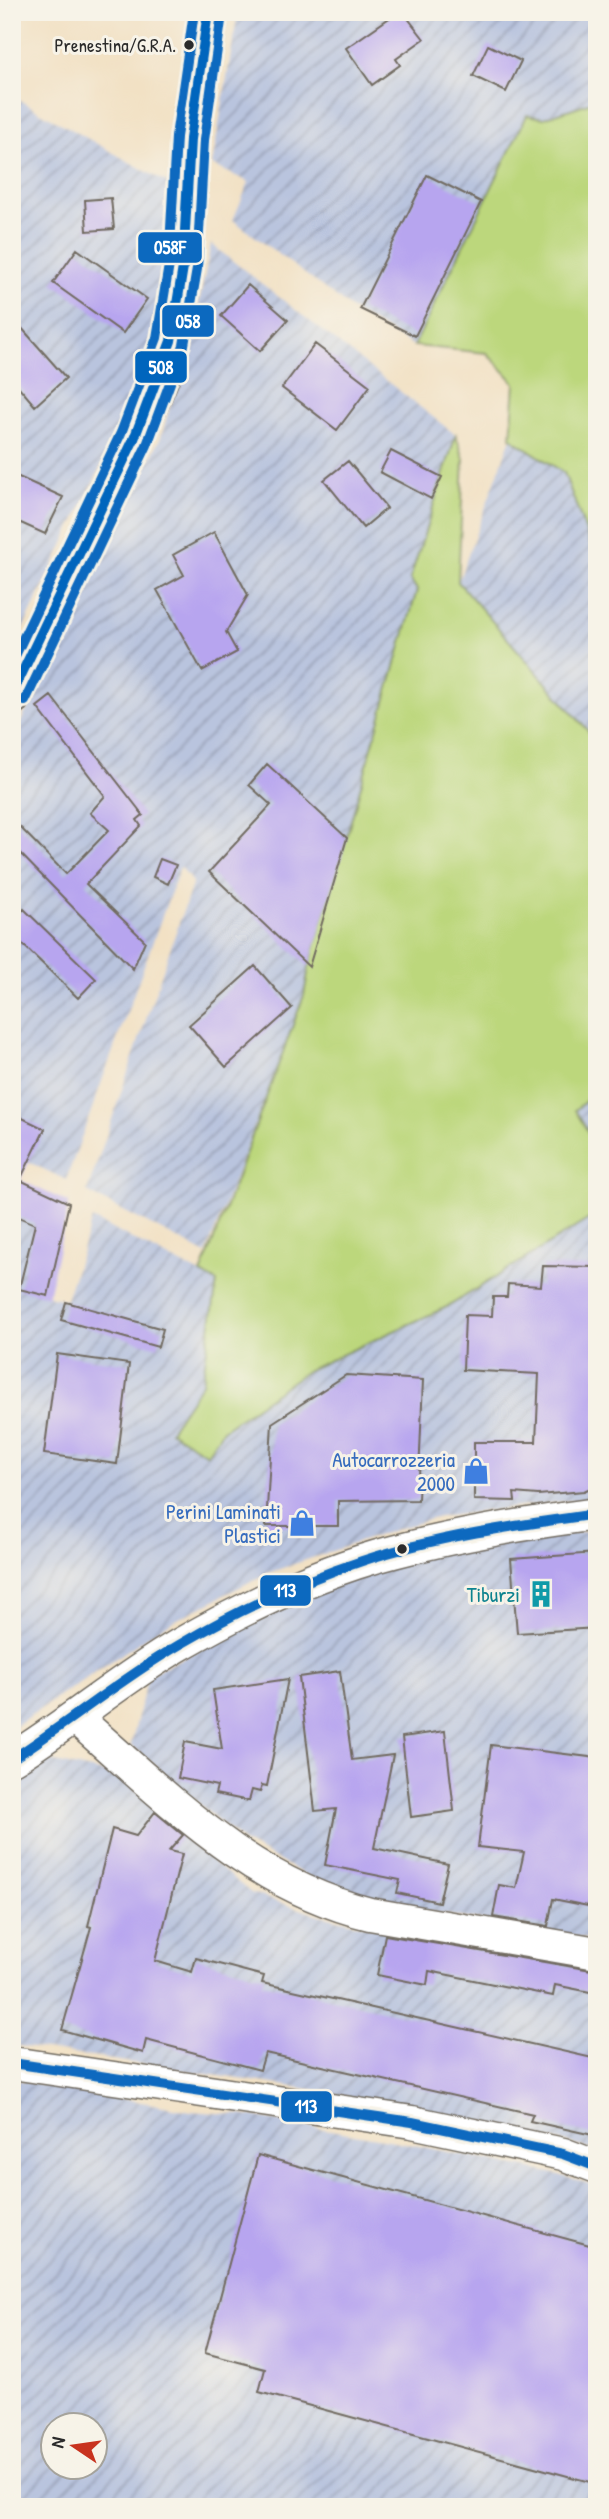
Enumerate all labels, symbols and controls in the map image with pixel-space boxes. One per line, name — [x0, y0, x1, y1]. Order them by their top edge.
place label: Prenestina/G.R.A. — [54, 32, 176, 58]
marker: Prenestina/G.R.A. — [182, 38, 196, 52]
line badge: 058F — [137, 231, 203, 264]
text: 058F — [154, 234, 187, 260]
line badge: 058 — [161, 304, 215, 338]
text: 058 — [176, 308, 200, 334]
line badge: 508 — [134, 350, 188, 384]
text: 508 — [149, 354, 173, 380]
place label: Autocarrozzeria 2000 — [332, 1445, 455, 1498]
shop icon: Autocarrozzeria 2000 — [461, 1456, 491, 1486]
place label: Perini Laminati Plastici — [166, 1497, 281, 1550]
shop icon: Perini Laminati Plastici — [287, 1508, 317, 1538]
unlabelled marker — [395, 1542, 409, 1556]
line badge: 113 — [259, 1574, 312, 1607]
text: 113 — [274, 1577, 297, 1603]
building icon: Tiburzi — [526, 1579, 556, 1609]
place label: Tiburzi — [467, 1580, 520, 1609]
line badge: 113 — [280, 2090, 333, 2123]
text: 113 — [295, 2093, 318, 2119]
north arrow — [38, 2410, 108, 2480]
text: N — [44, 2434, 71, 2450]

